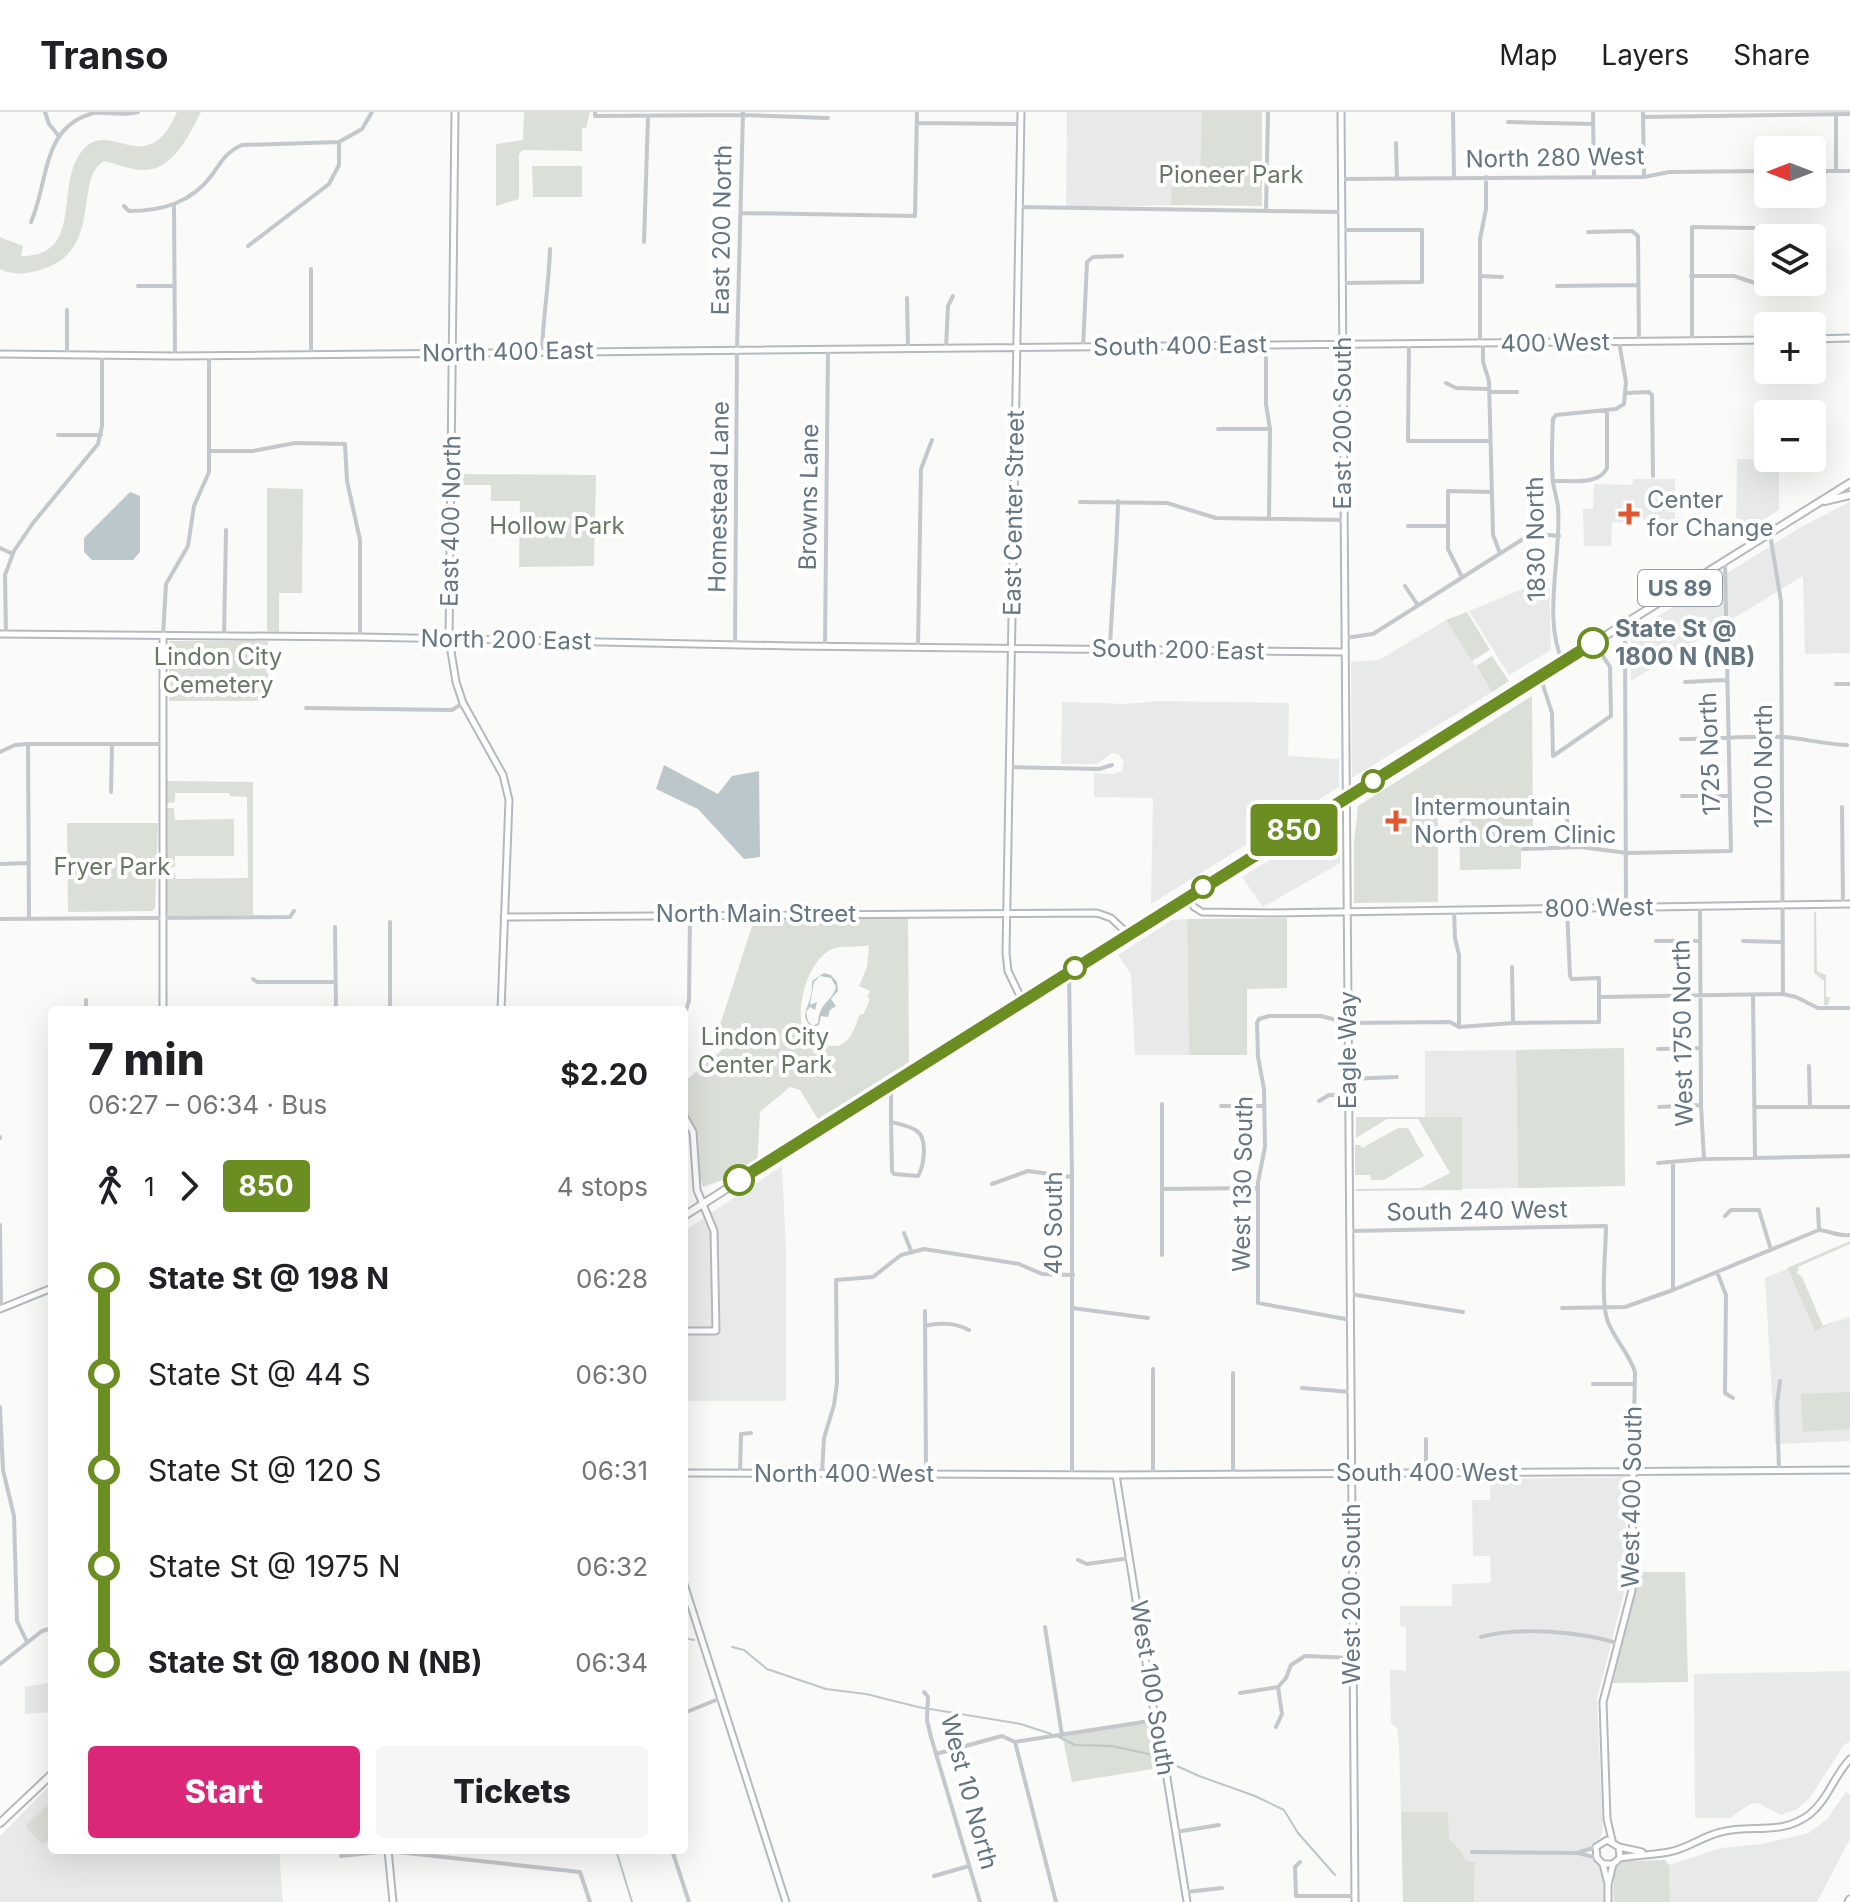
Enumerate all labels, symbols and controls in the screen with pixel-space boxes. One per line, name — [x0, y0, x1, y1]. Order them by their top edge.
text: Transo — [40, 32, 168, 78]
text: Map — [1499, 38, 1557, 72]
text: Layers — [1601, 38, 1689, 72]
text: Share — [1733, 38, 1810, 72]
north arrow — [1754, 136, 1826, 208]
map controls — [1754, 136, 1826, 472]
street label: North 280 West — [1465, 141, 1645, 174]
street label: East 200 North — [706, 144, 737, 316]
park label: Pioneer Park — [1159, 160, 1303, 189]
button: layers — [1754, 224, 1826, 296]
button: + — [1754, 312, 1826, 384]
street label: 400 West — [1500, 327, 1610, 358]
street label: South 400 East — [1093, 329, 1267, 362]
street label: North 400 East — [422, 336, 594, 367]
street label: East 200 South — [1328, 337, 1357, 509]
button: − — [1754, 400, 1826, 472]
street label: Homestead Lane — [702, 401, 735, 593]
street label: East Center Street — [997, 410, 1030, 616]
street label: Browns Lane — [793, 423, 824, 571]
street label: East 400 North — [435, 435, 466, 607]
street label: 1830 North — [1520, 476, 1551, 602]
place label: Center for Change — [1647, 485, 1773, 542]
marker: Center for Change — [1618, 503, 1640, 525]
park label: Hollow Park — [489, 511, 625, 540]
road number: US 89 — [1638, 570, 1722, 606]
place label: State St @ 1800 N (NB) — [1615, 614, 1755, 671]
street label: North 200 East — [420, 624, 592, 655]
marker: State St @ 1800 N (NB) — [1578, 628, 1608, 658]
street label: South 200 East — [1091, 633, 1265, 666]
park label: Lindon City Cemetery — [154, 642, 282, 699]
street label: 1725 North — [1693, 692, 1726, 816]
street label: 1700 North — [1749, 704, 1778, 828]
unlabelled marker — [1362, 770, 1384, 792]
place label: Intermountain North Orem Clinic — [1414, 792, 1616, 849]
line badge: 850 — [1248, 804, 1340, 856]
marker: Intermountain North Orem Clinic — [1385, 810, 1407, 832]
text: 850 — [1266, 813, 1322, 847]
park label: Fryer Park — [53, 852, 171, 881]
unlabelled marker — [1192, 876, 1214, 898]
street label: 800 West — [1544, 892, 1654, 923]
street label: North Main Street — [656, 899, 856, 928]
street label: West 1750 North — [1666, 939, 1699, 1127]
unlabelled marker — [1064, 957, 1086, 979]
street label: Eagle Way — [1333, 991, 1362, 1109]
park label: Lindon City Center Park — [698, 1022, 832, 1079]
text: 7 min — [88, 1032, 205, 1086]
text: $2.20 — [560, 1056, 648, 1092]
text: 06:27 – 06:34 · Bus — [88, 1089, 327, 1120]
street label: West 130 South — [1226, 1096, 1259, 1272]
icon: walk — [88, 1164, 132, 1208]
icon: forward — [167, 1164, 211, 1208]
unlabelled marker — [724, 1165, 754, 1195]
text: 850 — [239, 1169, 294, 1203]
text: 1 — [144, 1171, 155, 1202]
text: 4 stops — [557, 1171, 648, 1202]
street label: 40 South — [1039, 1171, 1068, 1275]
street label: South 240 West — [1386, 1194, 1568, 1227]
text: State St @ 198 N — [148, 1260, 389, 1296]
text: 06:28 — [576, 1263, 648, 1294]
text: State St @ 44 S — [148, 1356, 371, 1392]
text: 06:30 — [576, 1359, 648, 1390]
street label: West 400 South — [1615, 1406, 1648, 1588]
text: State St @ 120 S — [148, 1452, 382, 1488]
text: 06:31 — [581, 1455, 648, 1486]
street label: South 400 West — [1336, 1458, 1518, 1487]
street label: North 400 West — [754, 1459, 934, 1488]
street label: West 200 South — [1337, 1503, 1366, 1685]
text: State St @ 1975 N — [148, 1548, 401, 1584]
text: 06:32 — [576, 1551, 648, 1582]
street label: West 100 South — [1124, 1598, 1181, 1777]
text: State St @ 1800 N (NB) — [148, 1644, 483, 1680]
text: 06:34 — [575, 1647, 648, 1678]
street label: West 10 North — [935, 1711, 1004, 1873]
button: Start — [88, 1746, 360, 1838]
button: Tickets — [376, 1746, 648, 1838]

